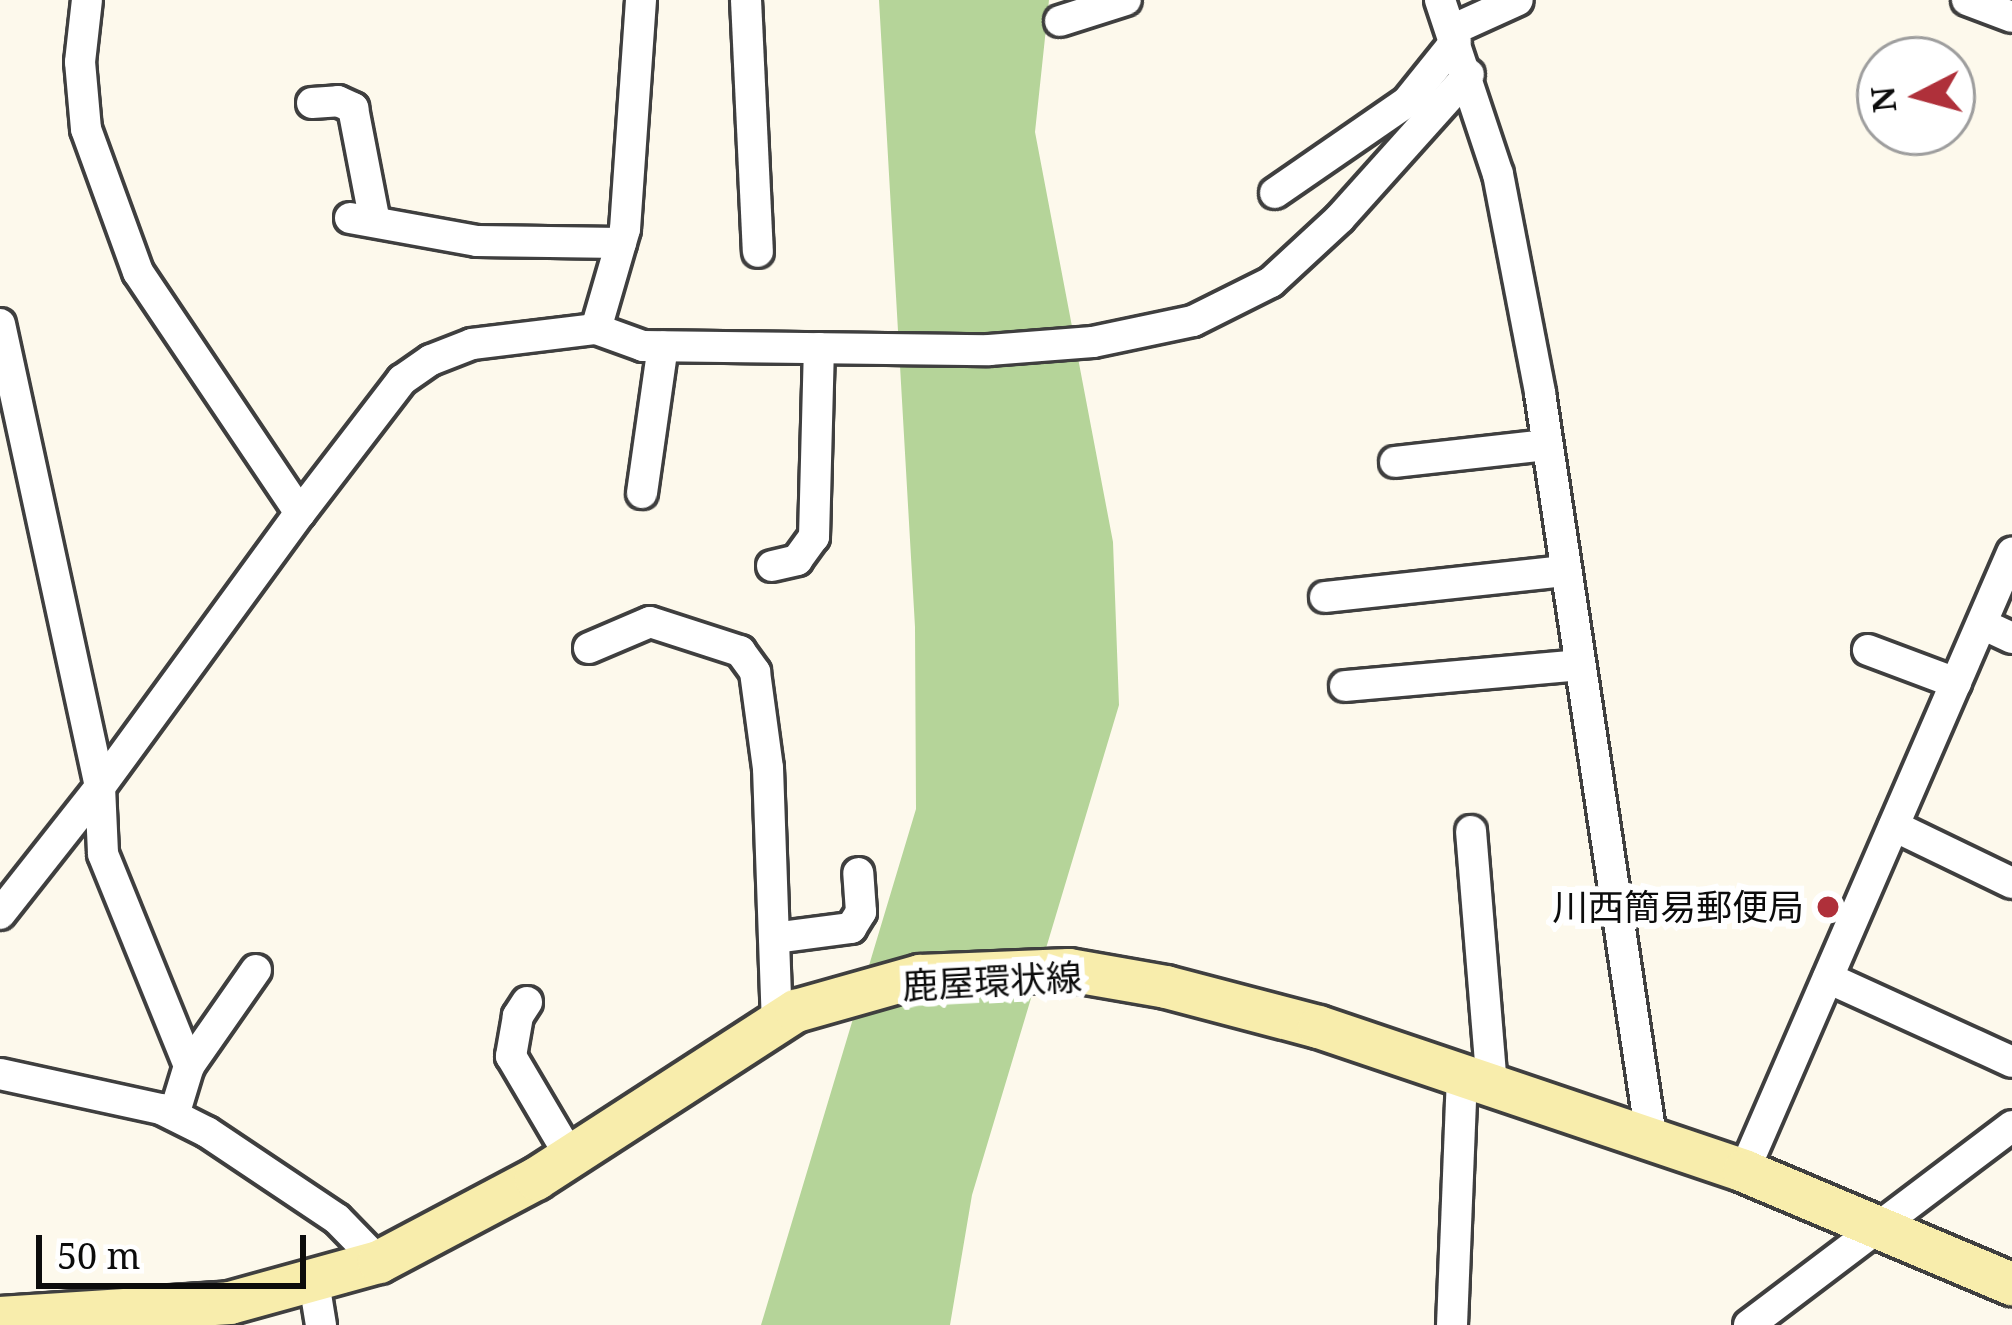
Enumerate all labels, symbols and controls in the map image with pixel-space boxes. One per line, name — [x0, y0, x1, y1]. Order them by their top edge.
north arrow — [1856, 36, 1976, 156]
text: N — [1859, 84, 1906, 115]
place label: 川西簡易郵便局 — [1552, 885, 1804, 929]
marker: 川西簡易郵便局 — [1815, 894, 1841, 920]
street label: 鹿屋環状線 — [901, 955, 1083, 1007]
scale bar — [42, 1211, 312, 1285]
text: 50 m — [57, 1231, 141, 1280]

